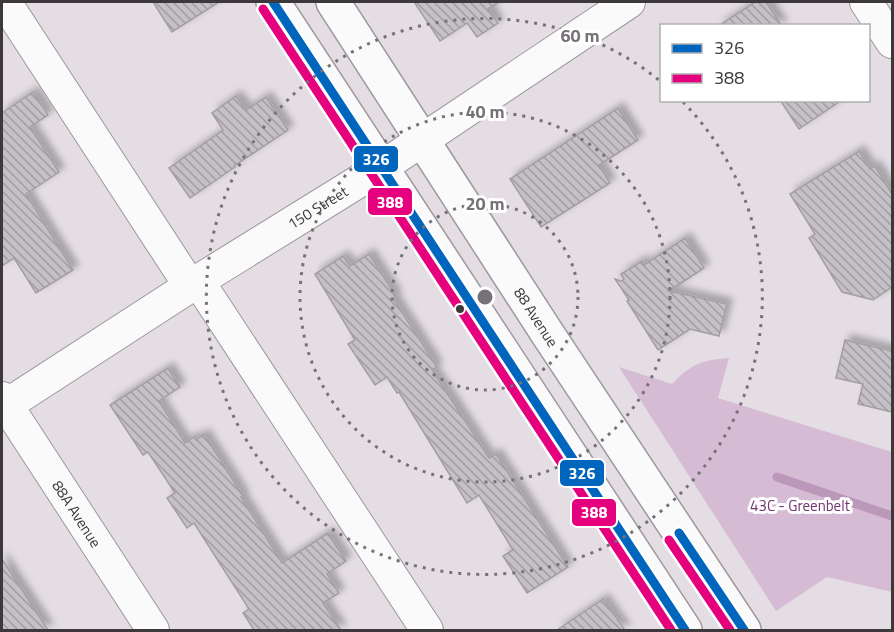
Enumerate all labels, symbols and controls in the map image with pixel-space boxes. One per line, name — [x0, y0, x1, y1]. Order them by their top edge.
text: 60 m — [560, 22, 600, 49]
legend — [660, 24, 870, 102]
text: 326 — [714, 34, 744, 61]
text: 388 — [714, 64, 744, 91]
text: 40 m — [465, 98, 505, 125]
line badge: 326 — [353, 145, 399, 173]
text: 326 — [363, 147, 389, 171]
street label: 150 Street — [283, 179, 353, 235]
line badge: 388 — [367, 187, 413, 216]
text: 388 — [377, 190, 403, 214]
text: 20 m — [465, 190, 505, 217]
street label: 88 Avenue — [509, 283, 565, 351]
centre of rings — [475, 287, 495, 307]
unlabelled marker — [454, 303, 466, 315]
line badge: 326 — [559, 459, 605, 487]
text: 326 — [569, 461, 595, 485]
street label: 88A Avenue — [47, 476, 108, 552]
park label: 43C - Greenbelt — [750, 494, 851, 517]
line badge: 388 — [571, 498, 617, 527]
text: 388 — [581, 500, 607, 524]

